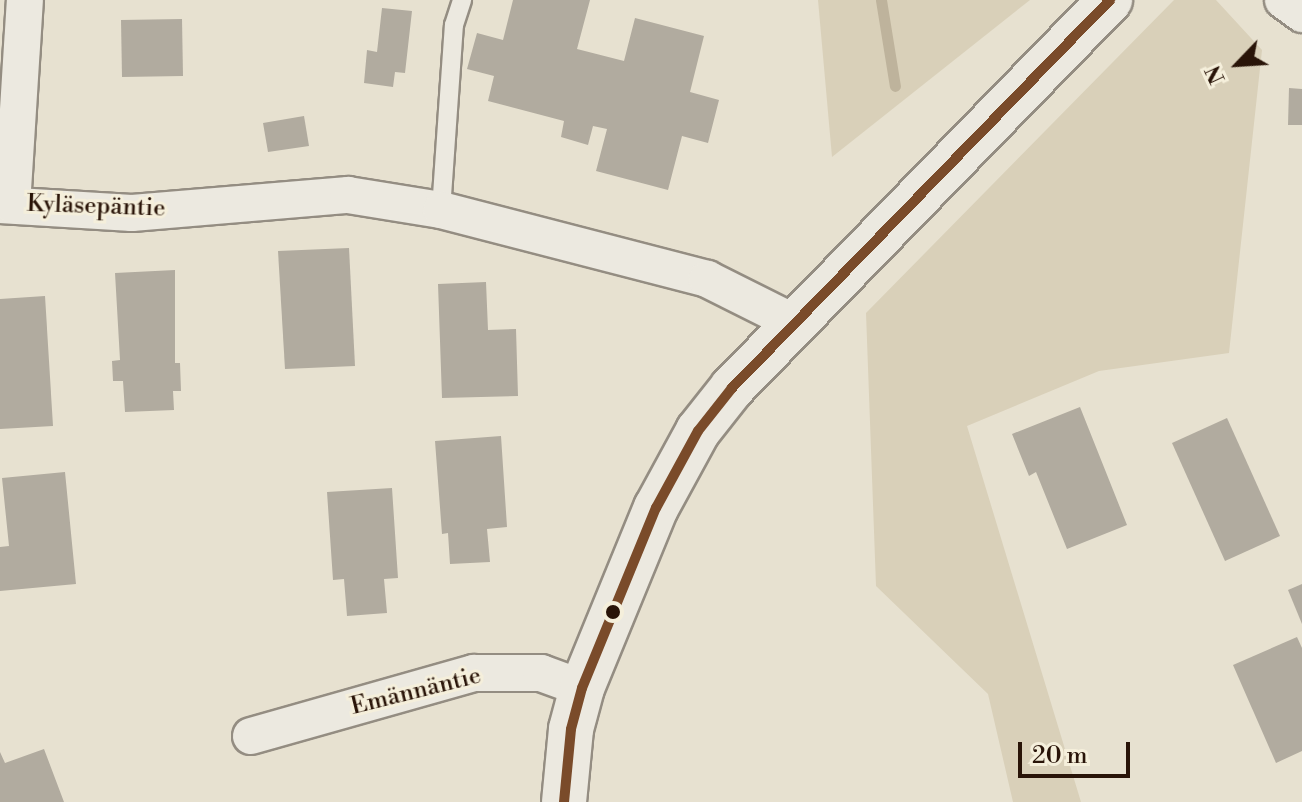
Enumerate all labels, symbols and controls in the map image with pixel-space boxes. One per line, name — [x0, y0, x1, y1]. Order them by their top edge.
north arrow — [1198, 24, 1278, 104]
text: N — [1200, 61, 1232, 88]
street label: Kyläsepäntie — [26, 190, 166, 224]
unlabelled marker — [605, 604, 621, 620]
street label: Emännäntie — [348, 662, 484, 722]
scale bar — [1022, 726, 1134, 776]
text: 20 m — [1032, 741, 1088, 771]

